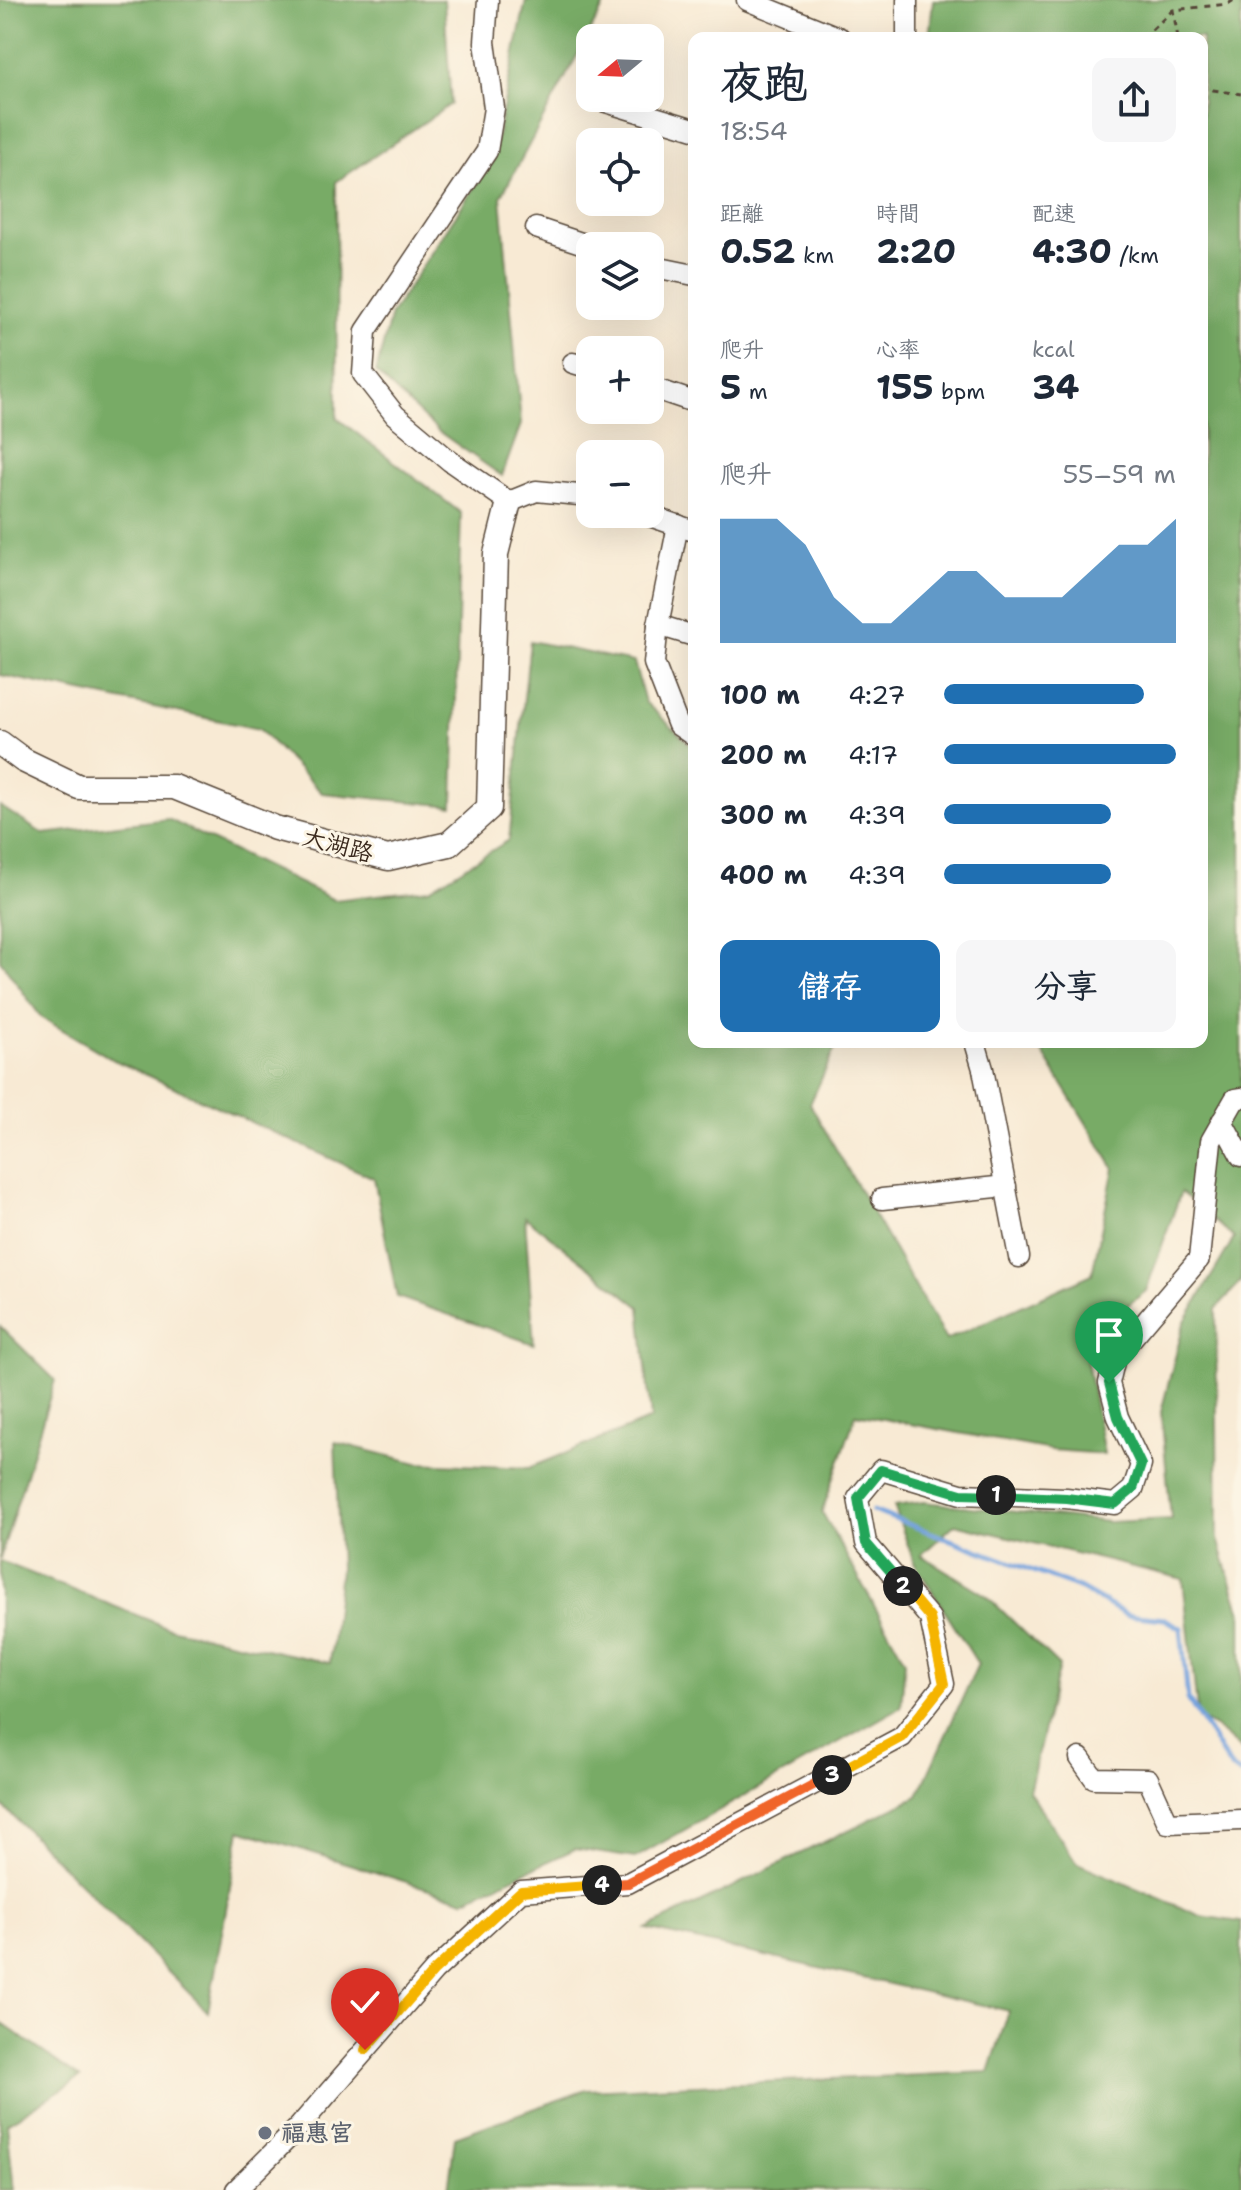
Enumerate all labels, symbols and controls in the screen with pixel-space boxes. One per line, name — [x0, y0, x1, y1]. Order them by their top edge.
north arrow — [576, 24, 664, 112]
map controls — [576, 24, 664, 528]
text: 夜跑 — [720, 53, 808, 112]
button: share — [1092, 58, 1176, 142]
text: 18:54 — [720, 113, 788, 148]
button: locate — [576, 128, 664, 216]
text: 距離 — [720, 199, 764, 228]
text: 時間 — [876, 199, 920, 228]
text: 配速 — [1032, 199, 1076, 228]
text: 0.52 — [720, 228, 795, 274]
text: 2:20 — [876, 228, 956, 274]
text: 4:30 — [1032, 228, 1112, 274]
button: layers — [576, 232, 664, 320]
text: km — [795, 241, 834, 270]
text: /km — [1112, 241, 1159, 270]
text: 爬升 — [720, 335, 764, 364]
text: 心率 — [876, 335, 920, 364]
text: kcal — [1032, 335, 1075, 364]
button: + — [576, 336, 664, 424]
text: 5 — [720, 364, 741, 410]
text: 155 — [876, 364, 934, 410]
text: 34 — [1032, 364, 1079, 410]
text: m — [741, 377, 768, 406]
text: bpm — [934, 377, 985, 406]
button: − — [576, 440, 664, 528]
text: 爬升 — [720, 456, 772, 491]
text: 55–59 m — [1063, 456, 1176, 491]
text: 100 m — [720, 677, 800, 712]
text: 4:27 — [848, 677, 906, 712]
text: 200 m — [720, 737, 807, 772]
text: 4:17 — [848, 737, 898, 772]
text: 300 m — [720, 797, 807, 832]
text: 4:39 — [848, 797, 906, 832]
street label: 大湖路 — [299, 820, 377, 870]
text: 400 m — [720, 857, 807, 892]
text: 4:39 — [848, 857, 906, 892]
button: 儲存 — [720, 940, 940, 1032]
button: 分享 — [956, 940, 1176, 1032]
pin — [1075, 1301, 1143, 1383]
icon: arrive — [1087, 1313, 1131, 1357]
pin: 1 — [976, 1475, 1016, 1515]
text: 1 — [991, 1480, 1001, 1509]
pin: 2 — [883, 1566, 923, 1606]
text: 2 — [895, 1571, 911, 1600]
pin: 3 — [812, 1755, 852, 1795]
text: 3 — [824, 1760, 840, 1789]
pin: 4 — [582, 1865, 622, 1905]
text: 4 — [594, 1870, 610, 1899]
pin — [331, 1968, 399, 2050]
icon: check — [343, 1980, 387, 2024]
place label: 福惠宮 — [281, 2117, 353, 2149]
marker: 福惠宮 — [256, 2124, 274, 2142]

